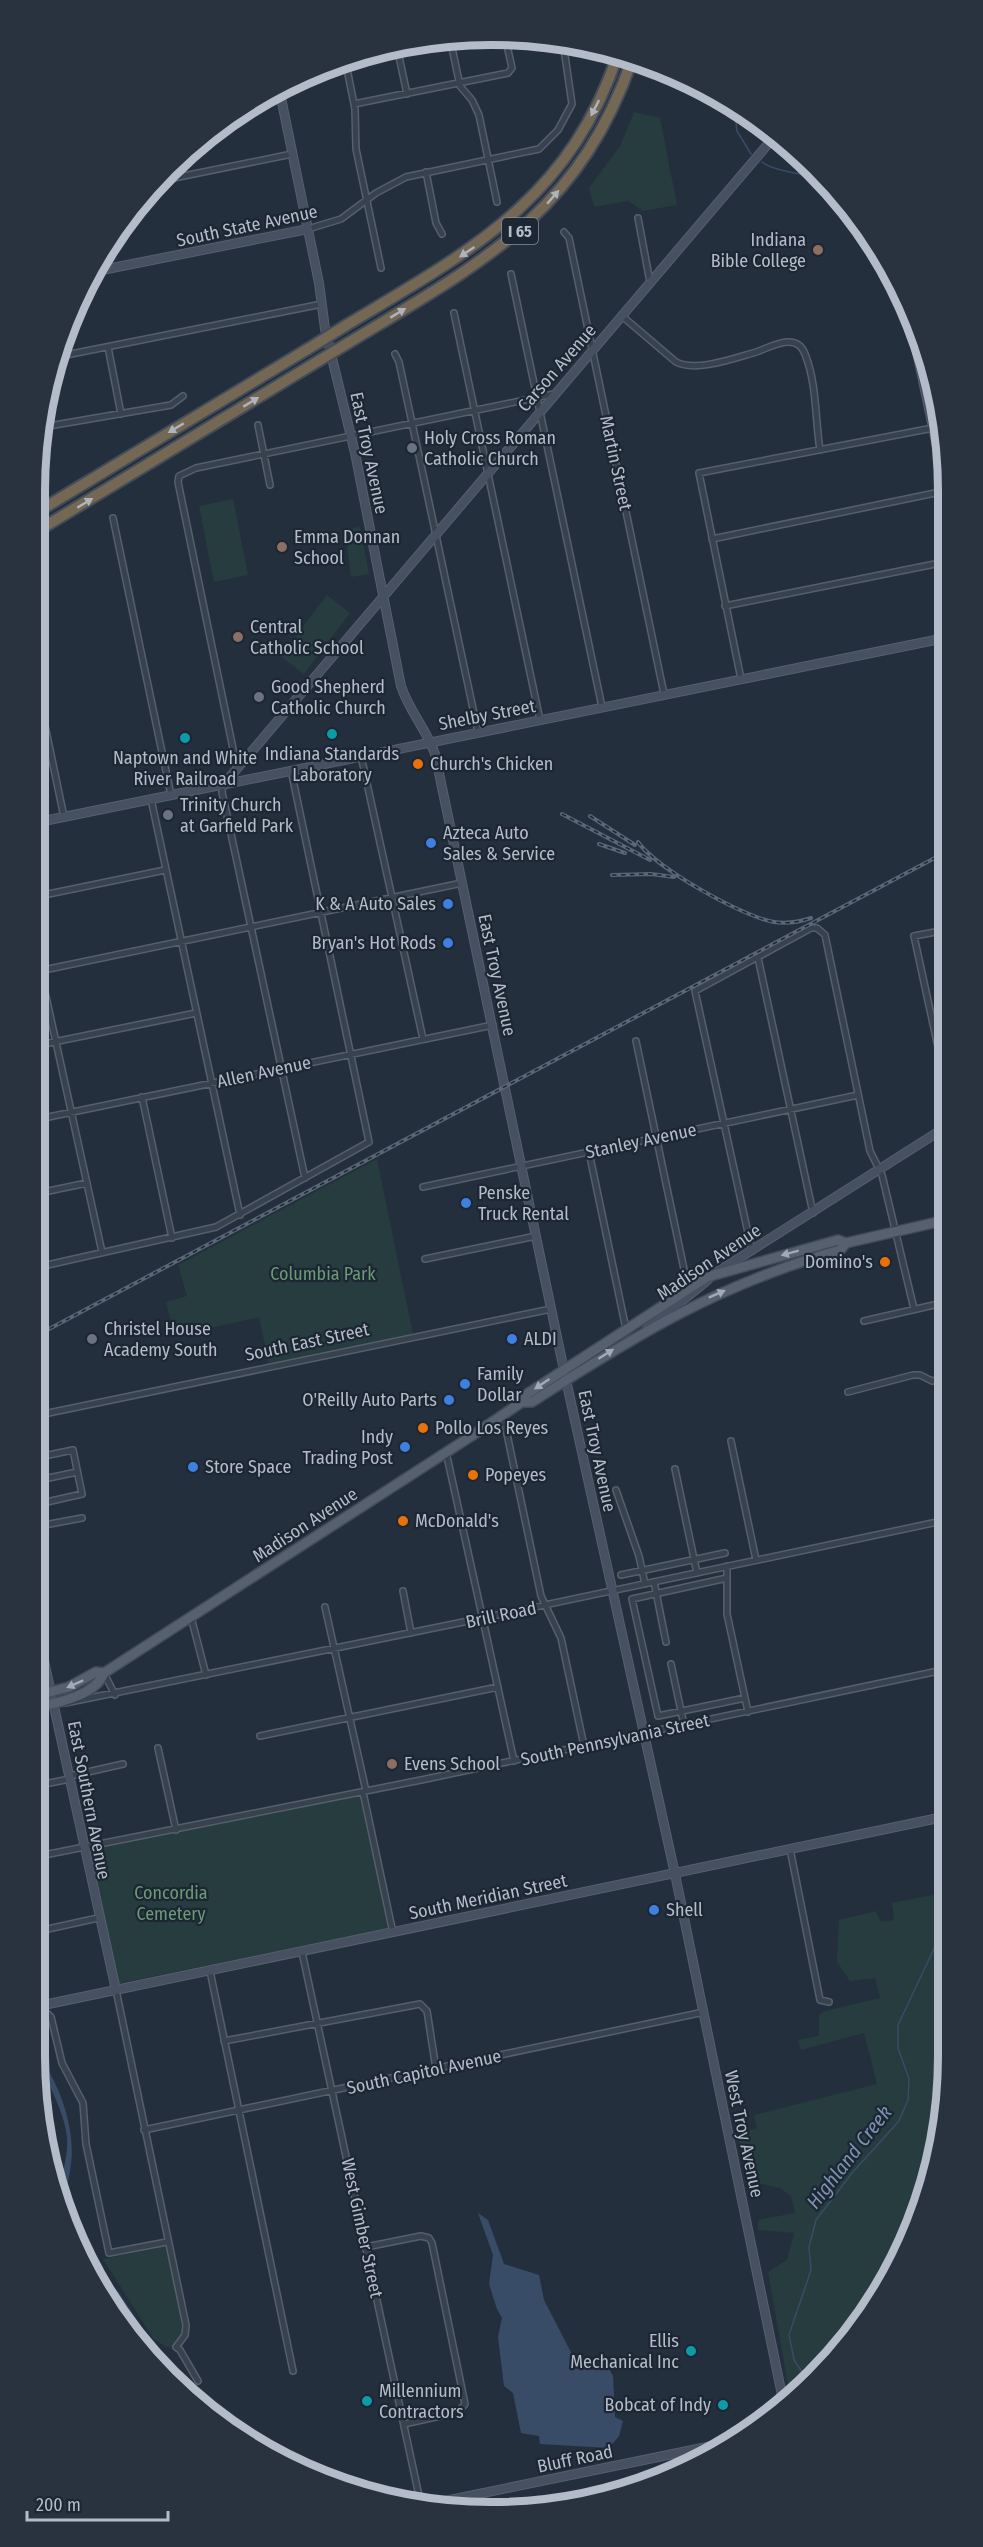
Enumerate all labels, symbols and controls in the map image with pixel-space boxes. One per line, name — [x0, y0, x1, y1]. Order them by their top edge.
one-way arrow — [591, 99, 600, 116]
one-way arrow — [547, 189, 560, 205]
street label: South State Avenue — [174, 200, 320, 252]
road number: I 65 — [502, 218, 538, 244]
place label: Indiana Bible College — [711, 229, 806, 272]
marker: Indiana Bible College — [811, 243, 825, 257]
one-way arrow — [460, 246, 476, 258]
one-way arrow — [390, 308, 407, 318]
street label: Carson Avenue — [513, 320, 601, 416]
street label: East Troy Avenue — [345, 390, 393, 516]
one-way arrow — [243, 396, 259, 407]
street label: Martin Street — [595, 414, 637, 512]
one-way arrow — [168, 423, 184, 434]
place label: Holy Cross Roman Catholic Church — [424, 427, 556, 470]
marker: Holy Cross Roman Catholic Church — [405, 441, 419, 455]
one-way arrow — [77, 497, 93, 508]
place label: Emma Donnan School — [294, 526, 400, 569]
marker: Emma Donnan School — [275, 540, 289, 554]
place label: Central Catholic School — [250, 616, 364, 659]
marker: Central Catholic School — [231, 630, 245, 644]
place label: Good Shepherd Catholic Church — [271, 676, 386, 719]
marker: Good Shepherd Catholic Church — [252, 690, 266, 704]
street label: Shelby Street — [437, 695, 537, 735]
marker: Indiana Standards Laboratory — [325, 727, 339, 741]
marker: Naptown and White River Railroad — [178, 731, 192, 745]
place label: Indiana Standards Laboratory — [265, 743, 399, 786]
place label: Naptown and White River Railroad — [113, 747, 257, 790]
place label: Church's Chicken — [430, 753, 553, 775]
marker: Church's Chicken — [411, 757, 425, 771]
place label: Trinity Church at Garfield Park — [180, 794, 294, 837]
marker: Trinity Church at Garfield Park — [161, 808, 175, 822]
place label: Azteca Auto Sales & Service — [443, 822, 555, 865]
marker: Azteca Auto Sales & Service — [424, 836, 438, 850]
place label: K & A Auto Sales — [315, 893, 436, 915]
marker: K & A Auto Sales — [441, 897, 455, 911]
street label: East Troy Avenue — [473, 912, 521, 1038]
place label: Bryan's Hot Rods — [312, 932, 436, 954]
marker: Bryan's Hot Rods — [441, 936, 455, 950]
street label: Allen Avenue — [215, 1051, 313, 1093]
street label: Stanley Avenue — [584, 1118, 699, 1163]
place label: Penske Truck Rental — [478, 1182, 569, 1225]
marker: Penske Truck Rental — [459, 1196, 473, 1210]
street label: Madison Avenue — [653, 1219, 765, 1305]
one-way arrow — [781, 1249, 799, 1258]
place label: Domino's — [805, 1251, 873, 1273]
marker: Domino's — [878, 1255, 892, 1269]
park label: Columbia Park — [270, 1263, 376, 1285]
one-way arrow — [708, 1289, 725, 1298]
place label: Christel House Academy South — [104, 1318, 218, 1361]
street label: South East Street — [243, 1318, 371, 1366]
place label: ALDI — [524, 1328, 557, 1350]
marker: Christel House Academy South — [85, 1332, 99, 1346]
marker: ALDI — [505, 1332, 519, 1346]
one-way arrow — [597, 1349, 614, 1360]
place label: Family Dollar — [477, 1363, 524, 1406]
marker: Family Dollar — [458, 1377, 472, 1391]
one-way arrow — [534, 1378, 550, 1390]
street label: East Troy Avenue — [573, 1388, 621, 1514]
place label: O'Reilly Auto Parts — [302, 1389, 437, 1411]
marker: O'Reilly Auto Parts — [442, 1393, 456, 1407]
place label: Pollo Los Reyes — [435, 1417, 549, 1439]
marker: Pollo Los Reyes — [416, 1421, 430, 1435]
place label: Indy Trading Post — [302, 1426, 393, 1469]
marker: Indy Trading Post — [398, 1440, 412, 1454]
place label: Store Space — [205, 1456, 291, 1478]
marker: Store Space — [186, 1460, 200, 1474]
place label: Popeyes — [485, 1464, 547, 1486]
marker: Popeyes — [466, 1468, 480, 1482]
street label: Madison Avenue — [248, 1483, 362, 1567]
place label: McDonald's — [415, 1510, 499, 1532]
marker: McDonald's — [396, 1514, 410, 1528]
street label: Brill Road — [464, 1597, 538, 1633]
one-way arrow — [65, 1679, 83, 1689]
street label: South Pennsylvania Street — [519, 1709, 711, 1771]
street label: East Southern Avenue — [63, 1719, 115, 1881]
place label: Evens School — [404, 1753, 500, 1775]
marker: Evens School — [385, 1757, 399, 1771]
street label: South Meridian Street — [407, 1869, 569, 1924]
park label: Concordia Cemetery — [134, 1882, 208, 1925]
place label: Shell — [666, 1899, 703, 1921]
marker: Shell — [647, 1903, 661, 1917]
street label: South Capitol Avenue — [345, 2045, 503, 2099]
street label: West Troy Avenue — [720, 2068, 768, 2200]
water label: Highland Creek — [801, 2101, 897, 2213]
street label: West Gimber Street — [336, 2156, 388, 2300]
place label: Ellis Mechanical Inc — [570, 2330, 679, 2373]
marker: Ellis Mechanical Inc — [684, 2344, 698, 2358]
place label: Millennium Contractors — [379, 2380, 464, 2423]
marker: Millennium Contractors — [360, 2394, 374, 2408]
place label: Bobcat of Indy — [605, 2394, 711, 2416]
marker: Bobcat of Indy — [716, 2398, 730, 2412]
street label: Bluff Road — [535, 2440, 615, 2478]
scale bar — [27, 2484, 168, 2522]
text: 200 m — [36, 2494, 81, 2516]

